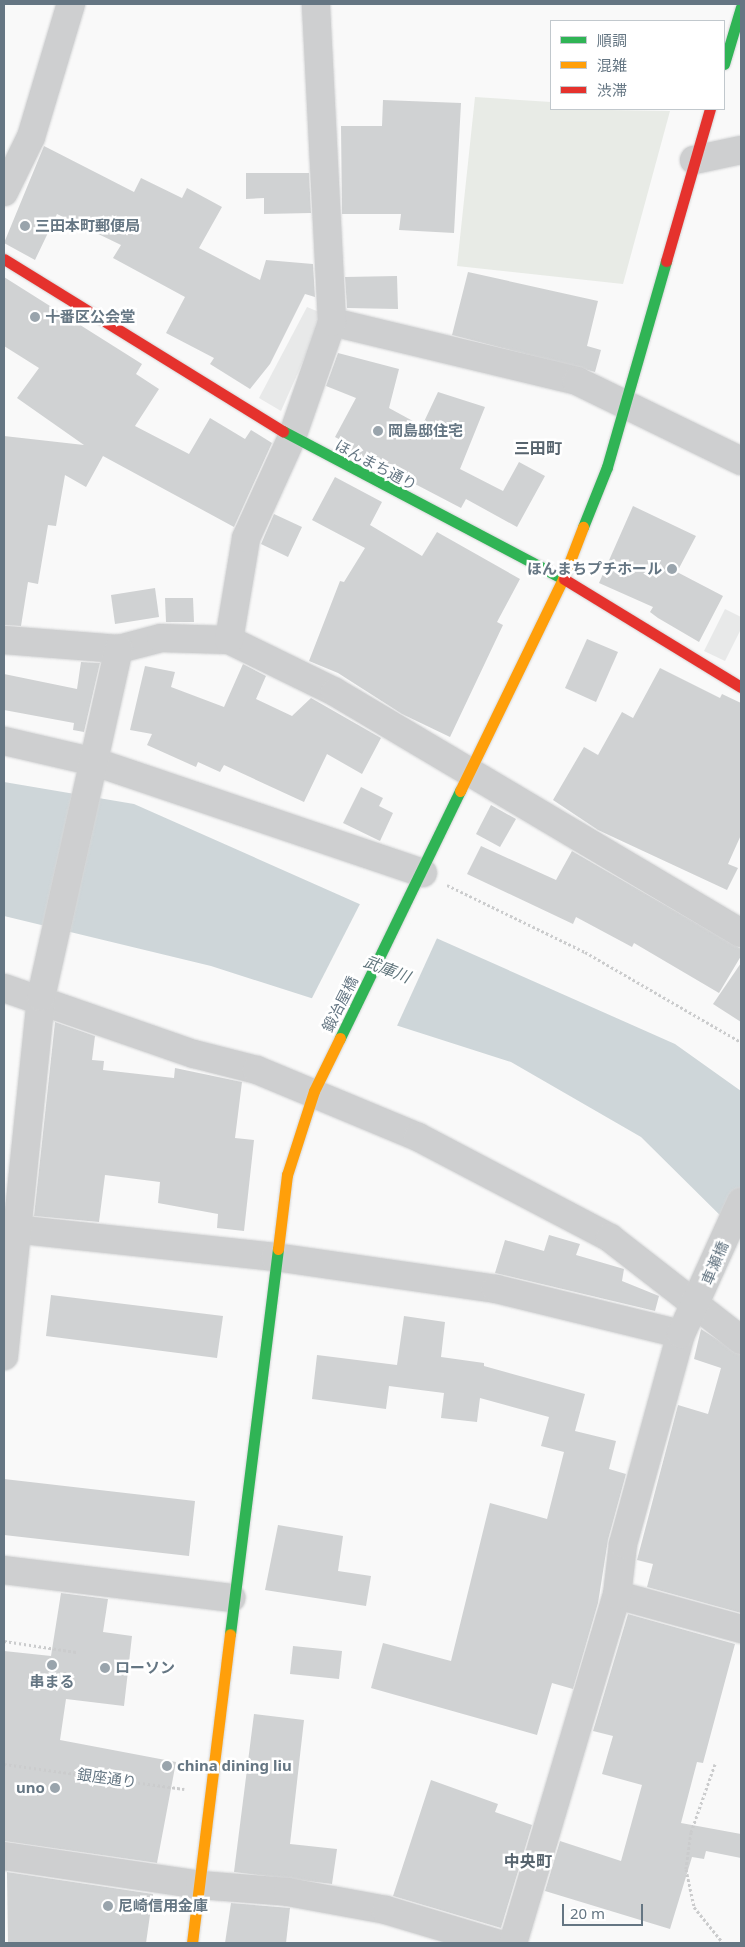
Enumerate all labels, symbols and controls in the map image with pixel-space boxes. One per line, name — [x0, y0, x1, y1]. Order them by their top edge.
legend — [550, 20, 725, 110]
text: 順調 — [597, 30, 627, 50]
text: 混雑 — [597, 55, 627, 75]
text: 渋滞 — [597, 80, 627, 100]
place label: 三田本町郵便局 — [35, 217, 140, 235]
marker: 三田本町郵便局 — [19, 220, 31, 232]
place label: 十番区公会堂 — [45, 308, 135, 326]
marker: 十番区公会堂 — [29, 311, 41, 323]
place label: 岡島邸住宅 — [388, 422, 463, 440]
marker: 岡島邸住宅 — [372, 425, 384, 437]
street label: ほんまち通り — [332, 436, 420, 494]
district label: 三田町 — [514, 438, 562, 458]
place label: ほんまちプチホール — [527, 560, 662, 578]
marker: ほんまちプチホール — [666, 563, 678, 575]
water label: 武庫川 — [361, 951, 413, 987]
street label: 鍛冶屋橋 — [318, 973, 362, 1035]
street label: 車瀬橋 — [698, 1239, 732, 1287]
marker: 串まる — [46, 1659, 58, 1671]
place label: ローソン — [115, 1659, 175, 1677]
marker: ローソン — [99, 1662, 111, 1674]
place label: 串まる — [30, 1673, 74, 1691]
place label: china dining liu — [177, 1757, 292, 1775]
marker: china dining liu — [161, 1760, 173, 1772]
street label: 銀座通り — [76, 1765, 138, 1791]
place label: uno — [16, 1779, 45, 1797]
marker: uno — [49, 1782, 61, 1794]
district label: 中央町 — [504, 1851, 552, 1871]
scale bar — [565, 1894, 646, 1926]
place label: 尼崎信用金庫 — [118, 1897, 208, 1915]
marker: 尼崎信用金庫 — [102, 1900, 114, 1912]
text: 20 m — [570, 1903, 605, 1923]

